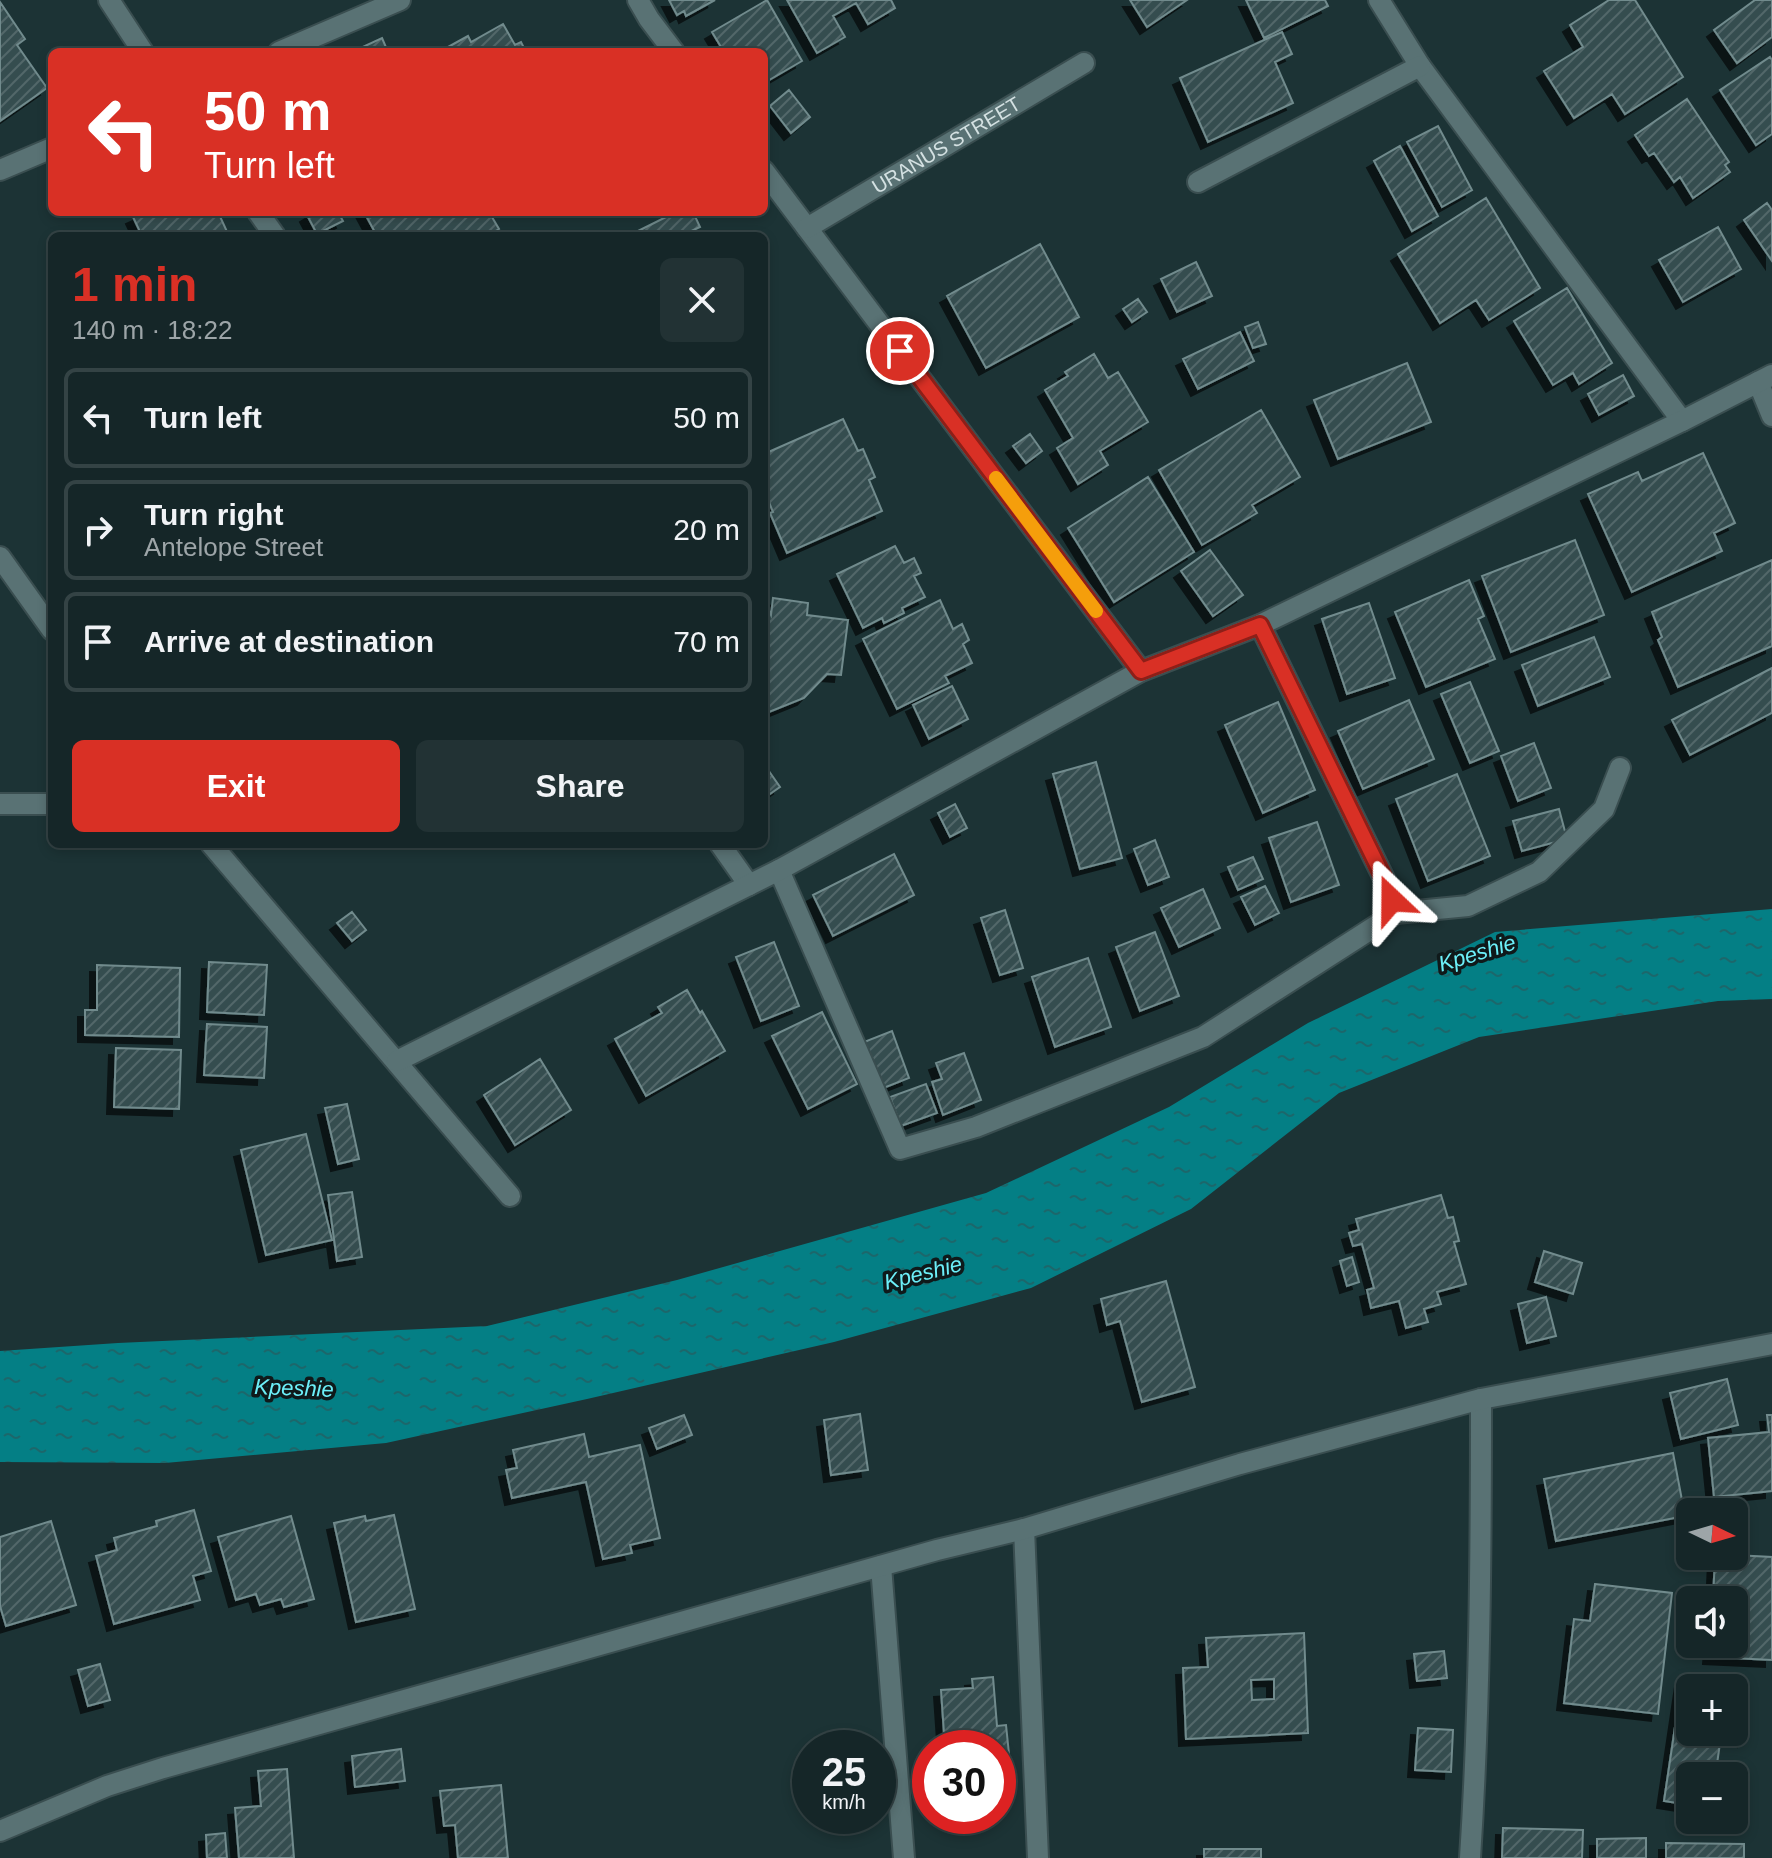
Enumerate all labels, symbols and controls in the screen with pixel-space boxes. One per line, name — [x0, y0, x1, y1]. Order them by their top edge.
text: 50 m — [204, 79, 332, 142]
icon: left — [72, 80, 176, 184]
street label: URANUS STREET — [868, 92, 1024, 198]
text: Turn left — [204, 145, 335, 186]
text: 1 min — [72, 258, 197, 311]
button: close — [660, 258, 744, 342]
text: 140 m · 18:22 — [72, 315, 232, 345]
pin — [866, 317, 934, 385]
icon: arrive — [878, 329, 922, 373]
icon: left — [76, 396, 120, 440]
text: Turn left — [144, 401, 262, 434]
text: 50 m — [673, 401, 740, 434]
text: Turn right — [144, 498, 283, 531]
icon: right — [76, 508, 120, 552]
text: 20 m — [673, 513, 740, 546]
text: Antelope Street — [144, 532, 323, 562]
icon: arrive — [76, 620, 120, 664]
text: Arrive at destination — [144, 625, 434, 658]
text: 70 m — [673, 625, 740, 658]
button: Exit — [72, 740, 400, 832]
button: Share — [416, 740, 744, 832]
position arrow — [1350, 858, 1434, 942]
water label: Kpeshie — [1435, 929, 1519, 977]
water label: Kpeshie — [881, 1251, 965, 1295]
water label: Kpeshie — [254, 1374, 334, 1402]
north arrow — [1676, 1498, 1748, 1570]
map controls — [1676, 1498, 1748, 1834]
button: sound — [1676, 1586, 1748, 1658]
button: + — [1676, 1674, 1748, 1746]
speed limit sign: 30 — [912, 1730, 1016, 1834]
text: 25 — [822, 1750, 866, 1794]
button: − — [1676, 1762, 1748, 1834]
text: km/h — [822, 1791, 866, 1813]

